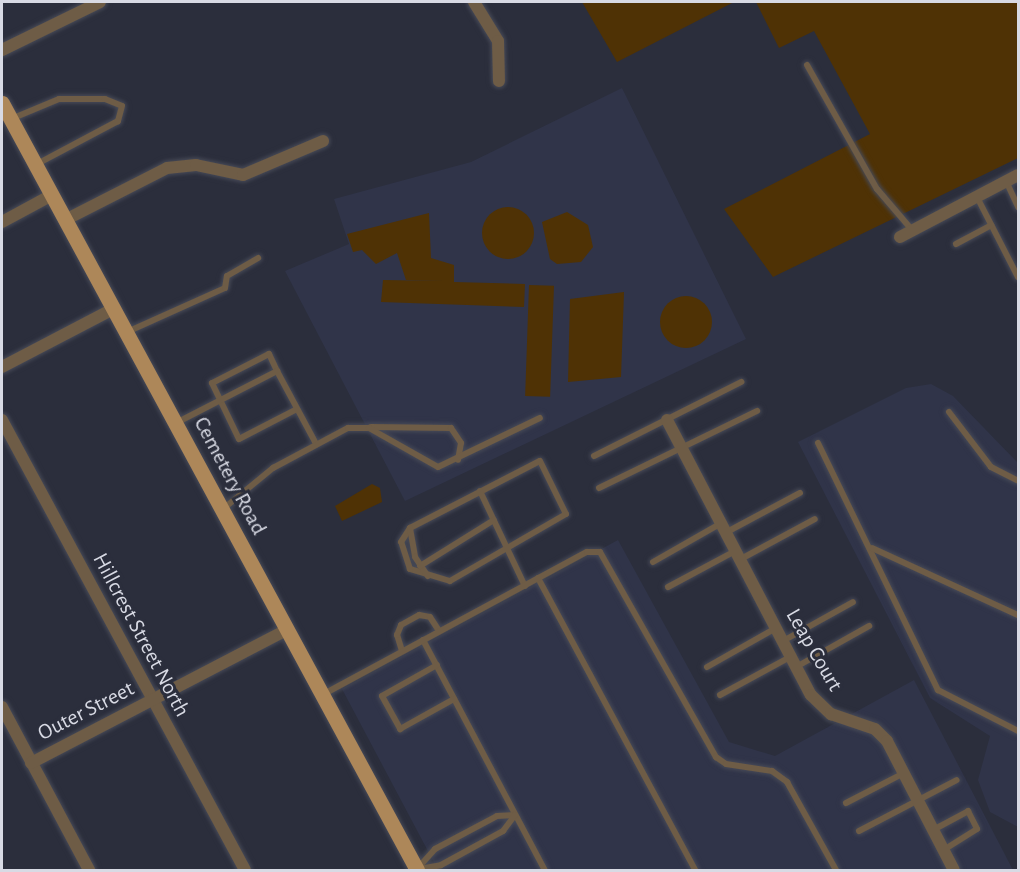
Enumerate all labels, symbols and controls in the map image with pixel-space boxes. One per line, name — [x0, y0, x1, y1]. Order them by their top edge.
street label: Cemetery Road — [188, 412, 272, 540]
street label: Hillcrest Street North — [87, 549, 195, 721]
street label: Leap Court — [780, 604, 848, 696]
street label: Outer Street — [33, 676, 139, 746]

